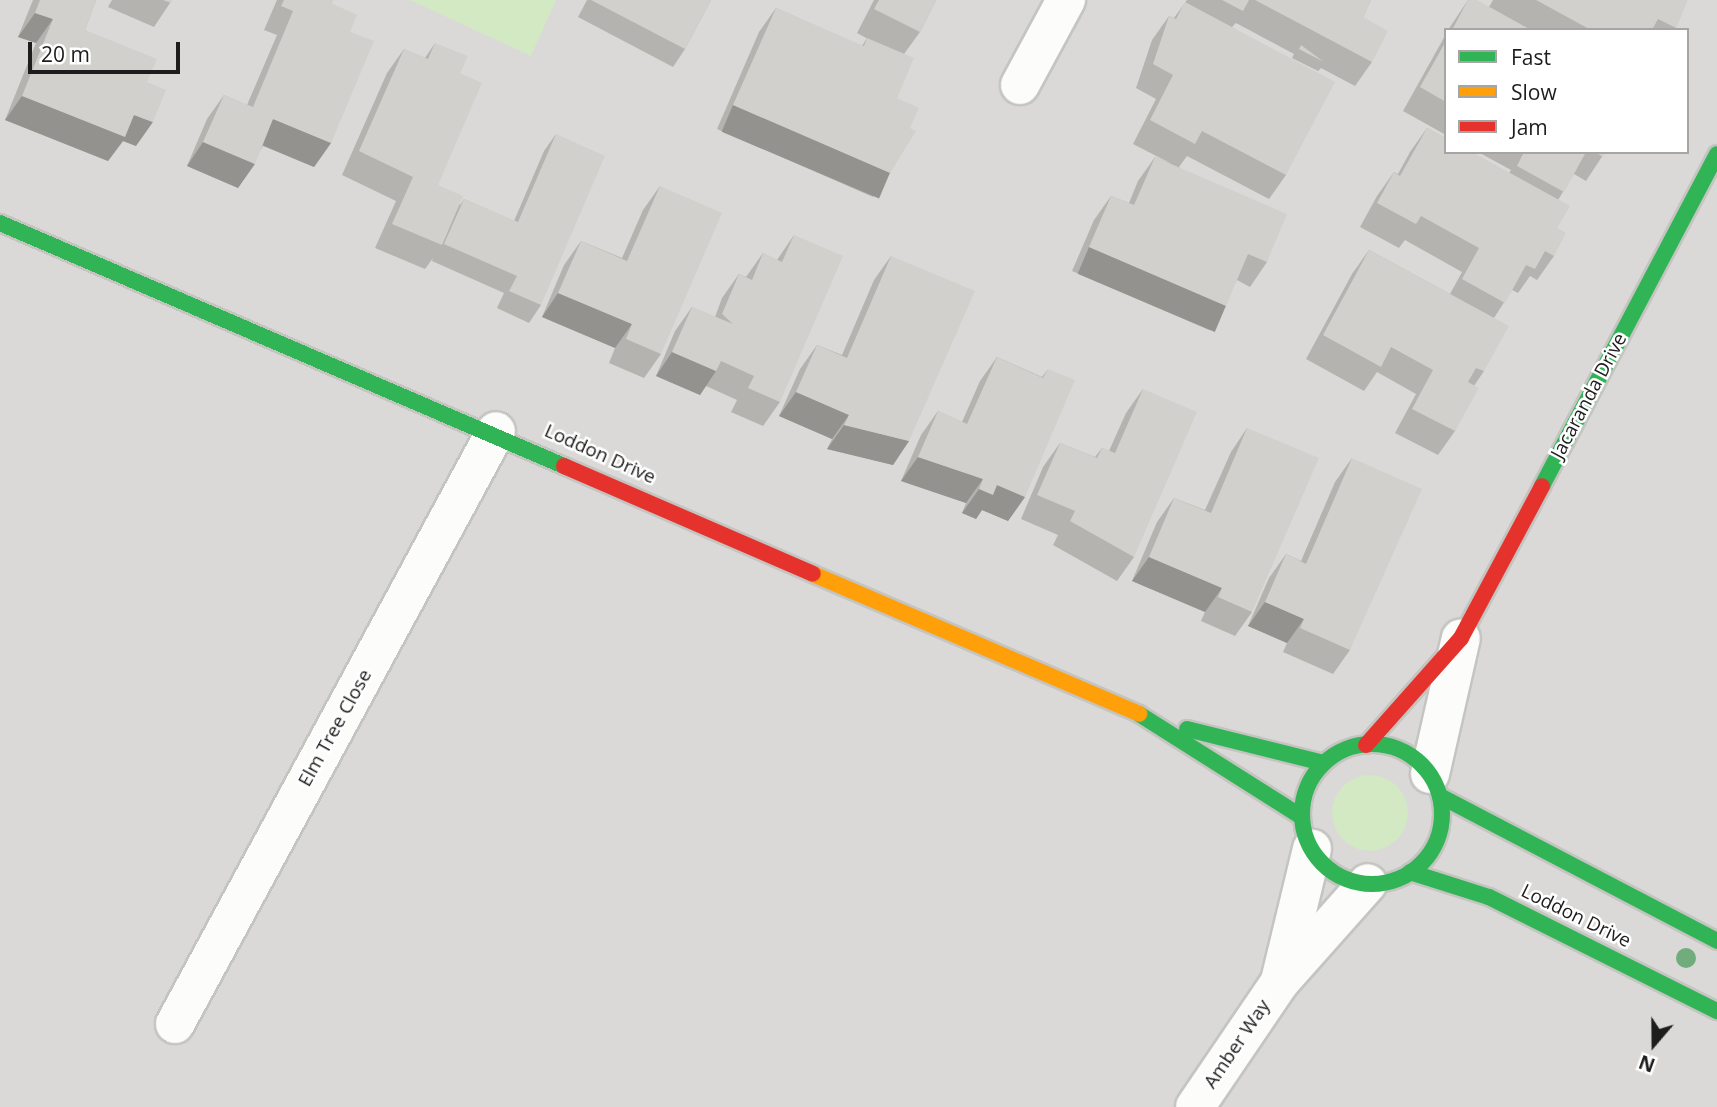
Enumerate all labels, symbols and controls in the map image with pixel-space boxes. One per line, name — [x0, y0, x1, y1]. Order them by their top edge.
scale bar — [32, 28, 184, 72]
legend — [1444, 28, 1689, 154]
text: 20 m — [41, 40, 90, 68]
text: Fast — [1511, 43, 1551, 71]
text: Slow — [1511, 78, 1557, 106]
text: Jam — [1511, 113, 1548, 141]
street label: Jacaranda Drive — [1546, 329, 1632, 463]
street label: Loddon Drive — [541, 419, 659, 489]
street label: Elm Tree Close — [293, 665, 377, 791]
street label: Loddon Drive — [1517, 880, 1635, 952]
street label: Amber Way — [1199, 995, 1275, 1093]
north arrow — [1619, 1009, 1689, 1079]
text: N — [1635, 1049, 1659, 1079]

